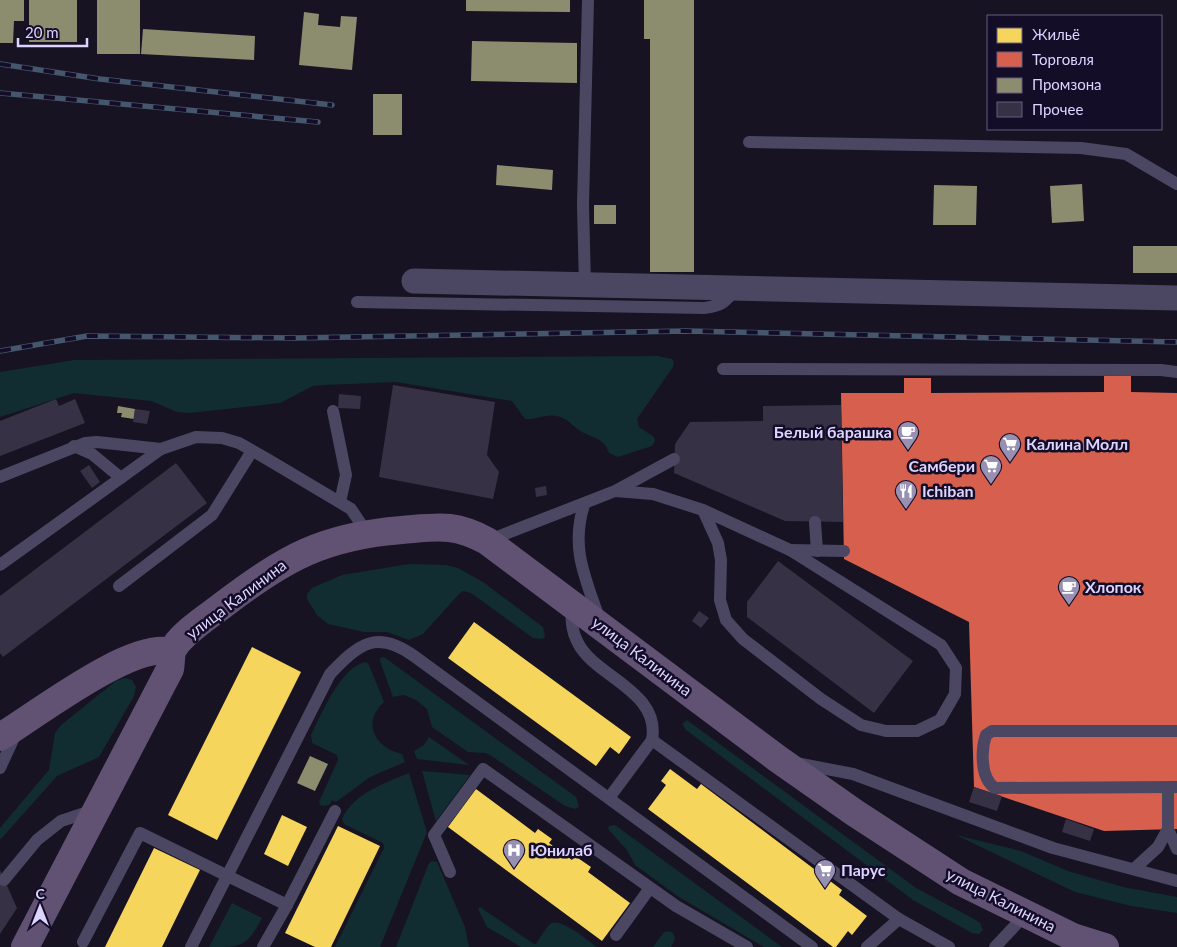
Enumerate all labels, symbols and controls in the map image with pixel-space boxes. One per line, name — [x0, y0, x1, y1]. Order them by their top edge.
scale bar — [18, 15, 86, 47]
legend — [987, 15, 1162, 130]
text: 20 m — [25, 23, 59, 41]
text: Жильё — [1032, 25, 1080, 43]
text: Торговля — [1032, 50, 1094, 68]
text: Промзона — [1032, 75, 1102, 93]
text: Прочее — [1032, 100, 1083, 118]
cafe icon: Белый барашка — [896, 420, 920, 451]
place label: Белый барашка — [774, 422, 892, 441]
supermarket icon: Калина Молл — [998, 432, 1022, 463]
place label: Калина Молл — [1026, 434, 1128, 453]
supermarket icon: Самбери — [979, 454, 1003, 485]
place label: Самбери — [908, 456, 975, 475]
restaurant icon: Ichiban — [894, 479, 918, 510]
place label: Ichiban — [922, 481, 974, 500]
street label: улица Калинина — [182, 555, 289, 642]
cafe icon: Хлопок — [1057, 575, 1081, 606]
place label: Хлопок — [1085, 577, 1142, 596]
street label: улица Калинина — [589, 612, 696, 699]
hospital icon: Юнилаб — [502, 838, 526, 869]
place label: Юнилаб — [530, 840, 593, 859]
supermarket icon: Парус — [813, 858, 837, 889]
place label: Парус — [841, 860, 886, 879]
street label: улица Калинина — [943, 864, 1059, 935]
north arrow — [15, 882, 65, 932]
text: С — [35, 885, 45, 902]

